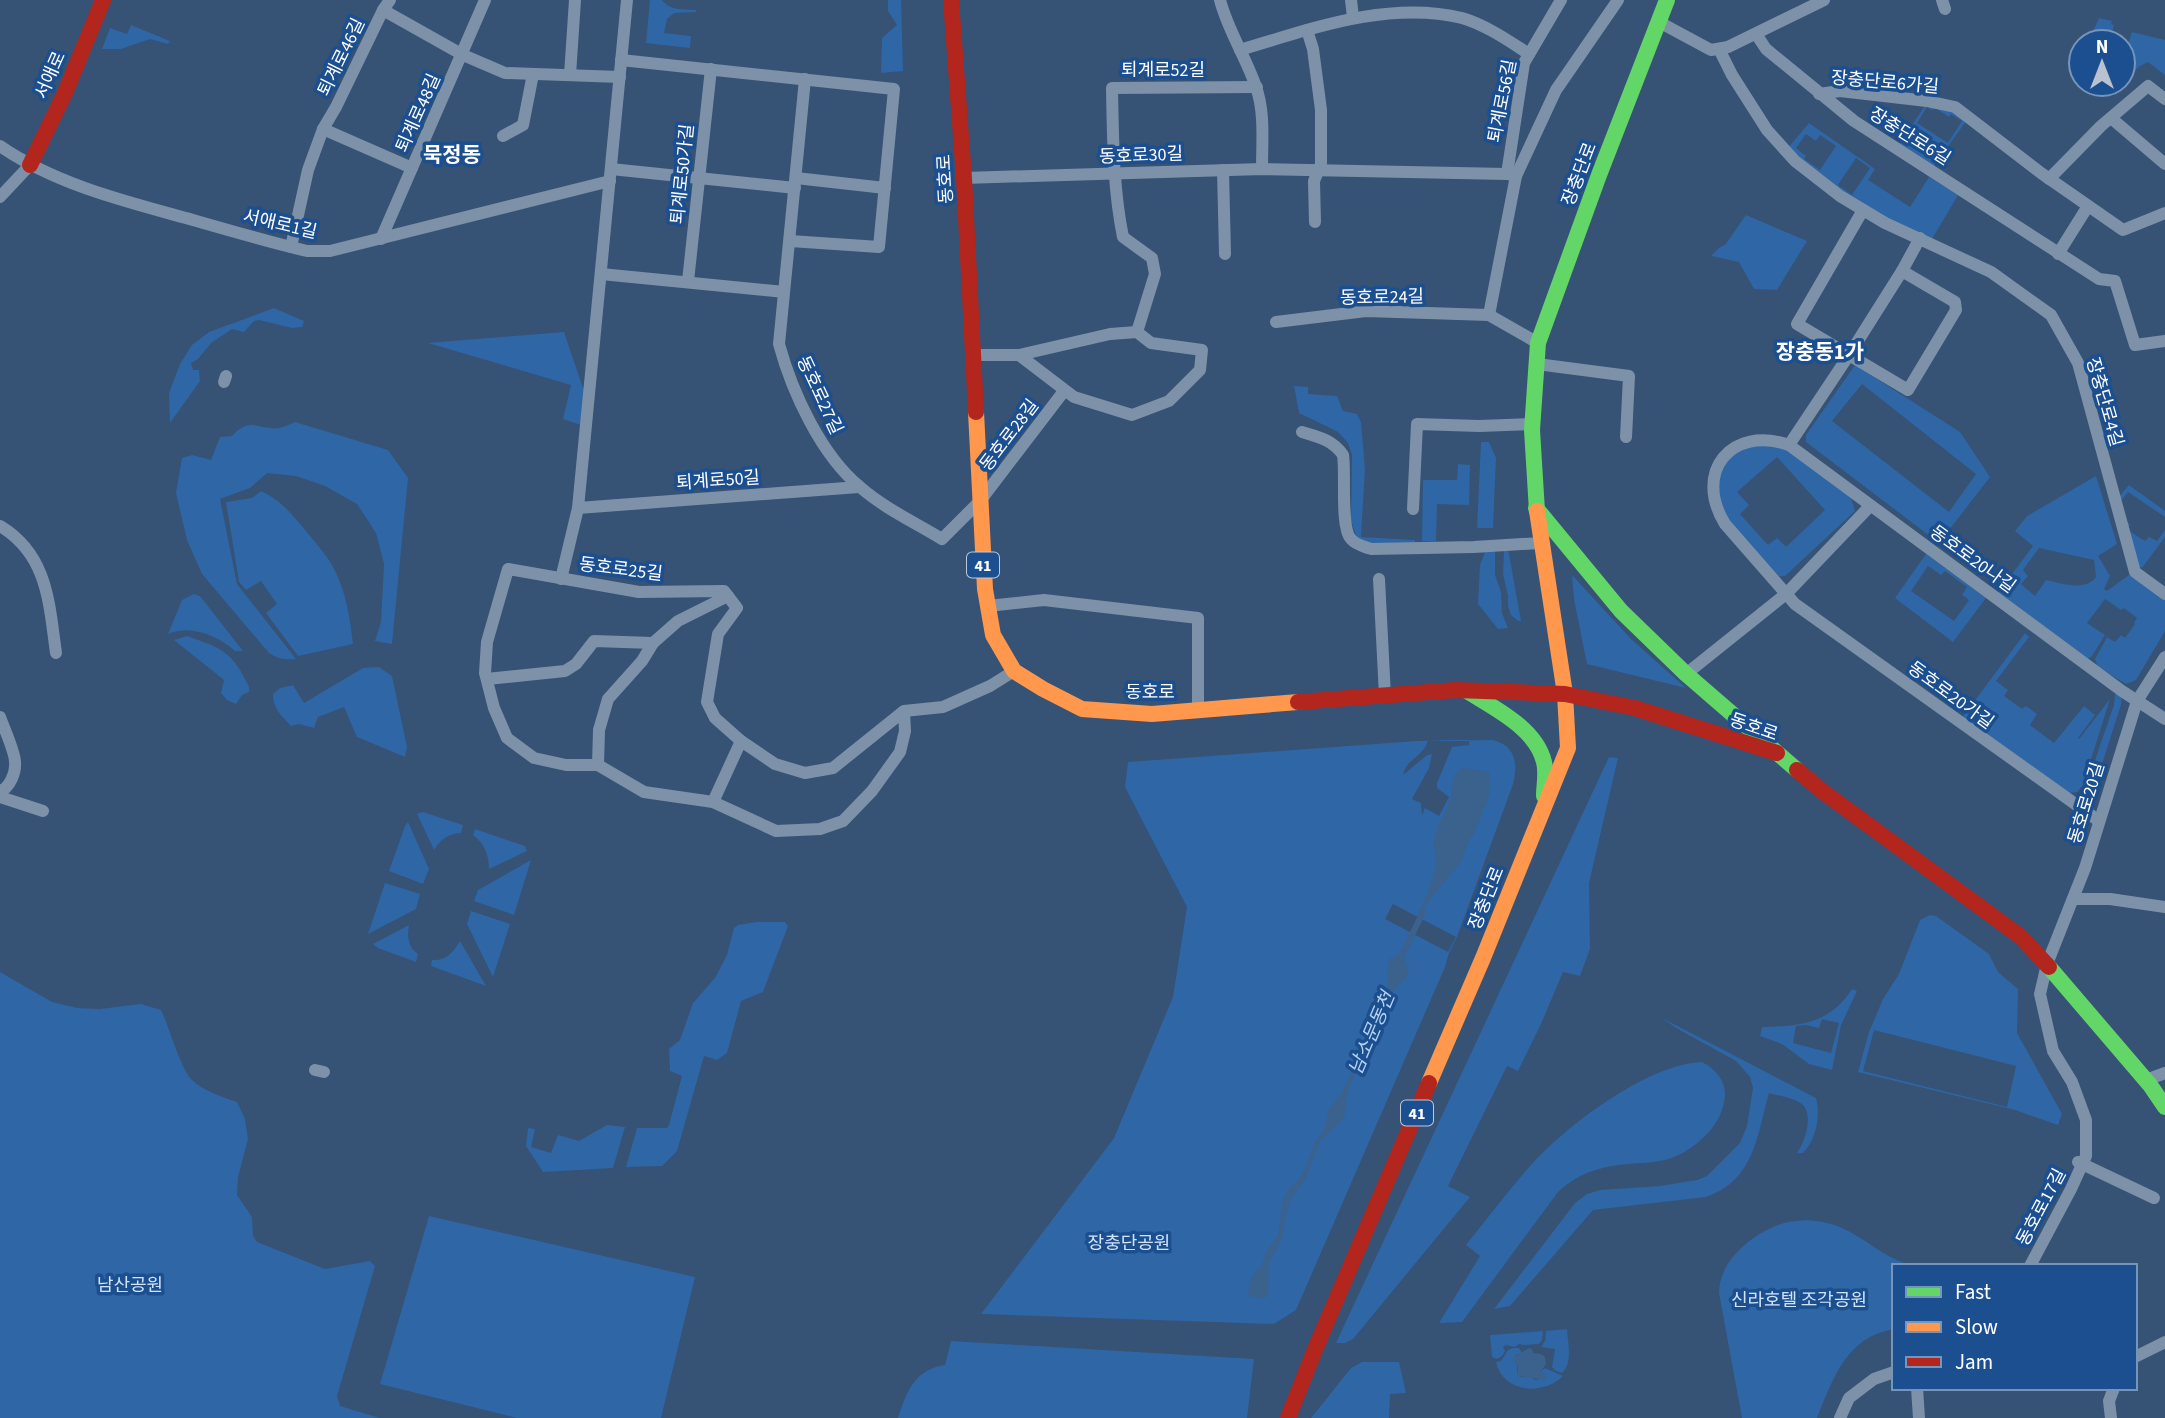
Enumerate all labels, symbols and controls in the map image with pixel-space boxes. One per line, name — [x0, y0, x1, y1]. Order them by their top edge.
street label: 퇴계로46길 — [312, 14, 371, 101]
north arrow — [2067, 28, 2137, 98]
text: N — [2096, 34, 2108, 61]
street label: 서애로 — [29, 47, 72, 103]
street label: 퇴계로56길 — [1482, 57, 1523, 145]
street label: 퇴계로52길 — [1121, 58, 1205, 83]
street label: 장충단로6가길 — [1830, 65, 1940, 100]
street label: 퇴계로48길 — [390, 70, 447, 157]
street label: 장충단로6길 — [1864, 102, 1955, 171]
street label: 퇴계로50가길 — [665, 123, 700, 225]
street label: 장충단로 — [1556, 139, 1603, 210]
district label: 묵정동 — [423, 140, 481, 170]
street label: 동호로30길 — [1099, 142, 1183, 169]
street label: 동호로 — [932, 154, 959, 204]
street label: 서애로1길 — [240, 204, 319, 245]
street label: 동호로24길 — [1340, 284, 1424, 311]
district label: 장충동1가 — [1776, 337, 1864, 367]
street label: 동호로27길 — [790, 352, 849, 439]
street label: 장충단로4길 — [2080, 355, 2129, 450]
street label: 동호로28길 — [974, 394, 1045, 476]
street label: 퇴계로50길 — [675, 465, 761, 496]
street label: 동호로20나길 — [1925, 520, 2021, 599]
street label: 동호로25길 — [578, 552, 664, 587]
road number: 41 — [967, 552, 999, 578]
street label: 동호로20가길 — [1903, 656, 1999, 735]
street label: 동호로 — [1125, 680, 1175, 705]
street label: 동호로 — [1726, 708, 1781, 747]
street label: 동호로20길 — [2062, 759, 2111, 847]
street label: 장충단로 — [1462, 863, 1510, 934]
water label: 남소문동천 — [1343, 987, 1402, 1079]
road number: 41 — [1401, 1100, 1433, 1126]
street label: 동호로17길 — [2011, 1164, 2072, 1250]
park label: 장충단공원 — [1088, 1231, 1170, 1256]
legend — [1892, 1264, 2137, 1390]
park label: 남산공원 — [97, 1273, 163, 1298]
text: Fast — [1955, 1277, 1991, 1307]
park label: 신라호텔 조각공원 — [1731, 1288, 1867, 1313]
text: Slow — [1955, 1312, 1998, 1342]
text: Jam — [1955, 1347, 1993, 1377]

